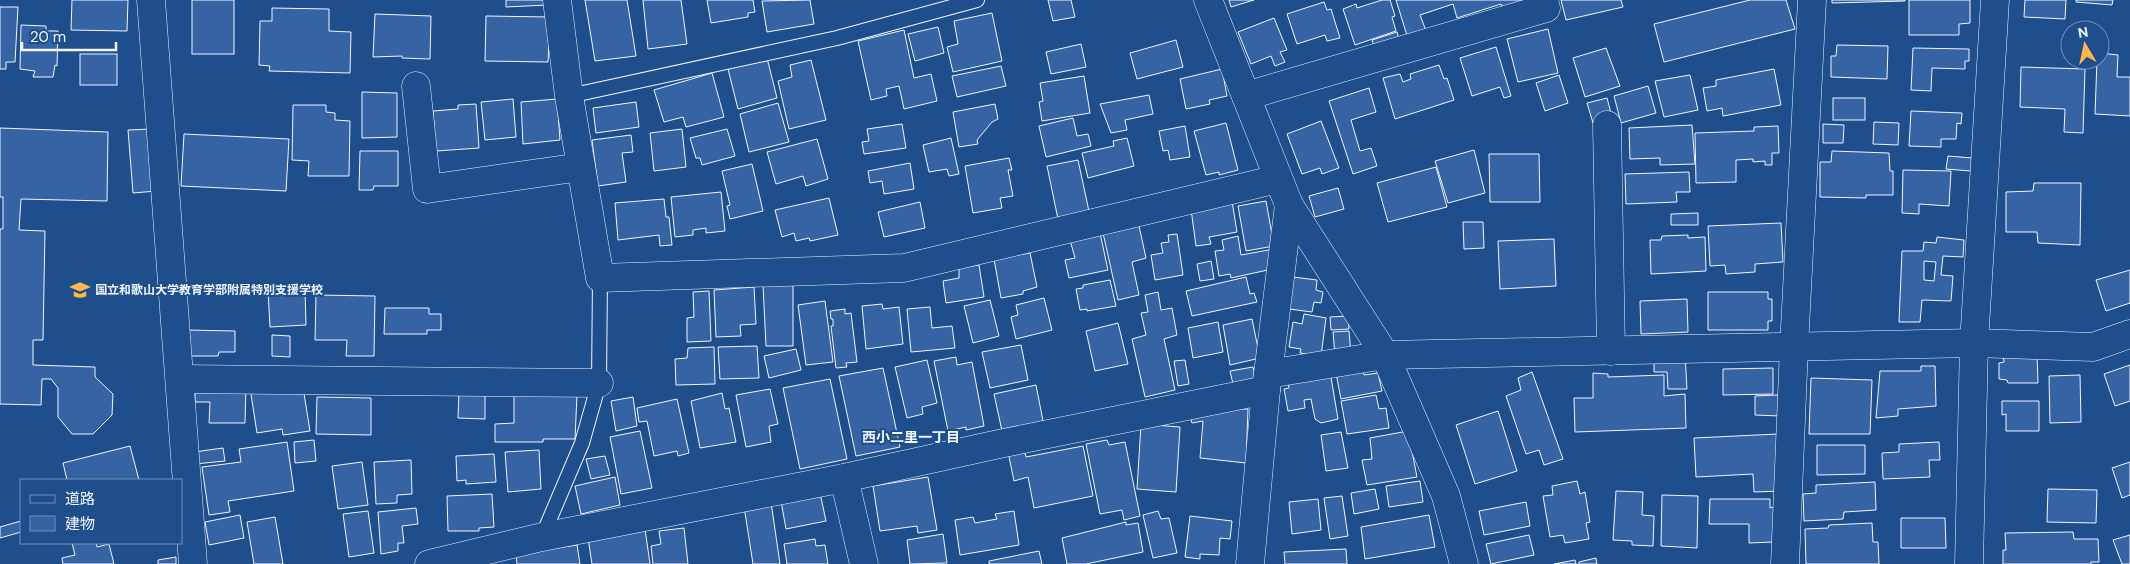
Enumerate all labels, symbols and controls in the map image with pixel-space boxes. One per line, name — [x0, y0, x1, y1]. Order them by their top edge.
scale bar — [22, 20, 116, 52]
north arrow — [2060, 20, 2110, 70]
text: N — [2077, 22, 2089, 42]
text: 20 m — [30, 27, 66, 47]
school or university icon: 国立和歌山大学教育学部附属特別支援学校 — [69, 279, 91, 301]
place label: 国立和歌山大学教育学部附属特別支援学校 — [95, 282, 323, 298]
district label: 西小二里一丁目 — [862, 428, 960, 446]
legend — [20, 479, 182, 544]
text: 道路 — [65, 489, 95, 509]
text: 建物 — [65, 514, 95, 534]

